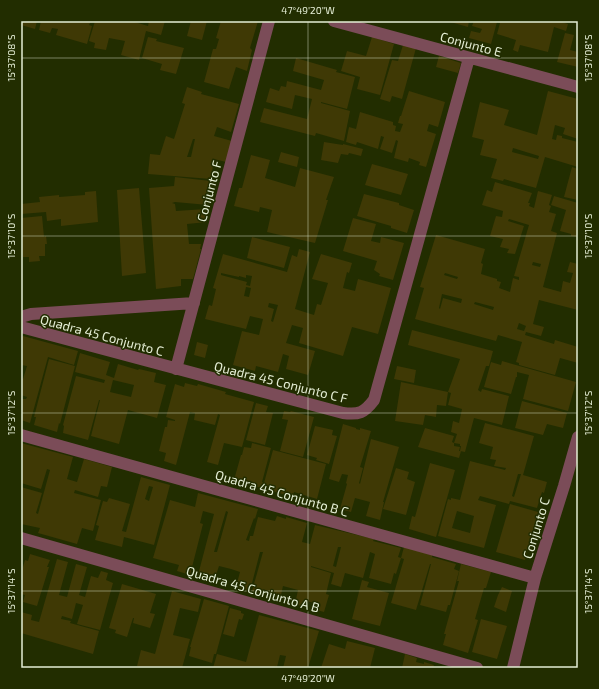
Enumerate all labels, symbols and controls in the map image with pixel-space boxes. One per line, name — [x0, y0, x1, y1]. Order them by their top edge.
text: 47°49'20"W — [281, 4, 335, 16]
street label: Conjunto E — [438, 28, 504, 60]
text: 15°37'08"S — [5, 34, 17, 81]
text: 15°37'08"S — [582, 34, 594, 81]
street label: Conjunto F — [193, 159, 225, 223]
text: 15°37'10"S — [5, 213, 17, 258]
text: 15°37'10"S — [582, 213, 594, 258]
street label: Quadra 45 Conjunto C — [39, 311, 165, 359]
street label: Quadra 45 Conjunto C F — [213, 358, 349, 406]
text: 15°37'12"S — [5, 390, 17, 435]
text: 15°37'12"S — [582, 390, 594, 435]
street label: Quadra 45 Conjunto B C — [213, 466, 351, 520]
street label: Conjunto C — [519, 495, 553, 561]
street label: Quadra 45 Conjunto A B — [184, 562, 322, 616]
text: 15°37'14"S — [5, 568, 17, 613]
text: 15°37'14"S — [582, 568, 594, 613]
text: 47°49'20"W — [281, 672, 335, 684]

